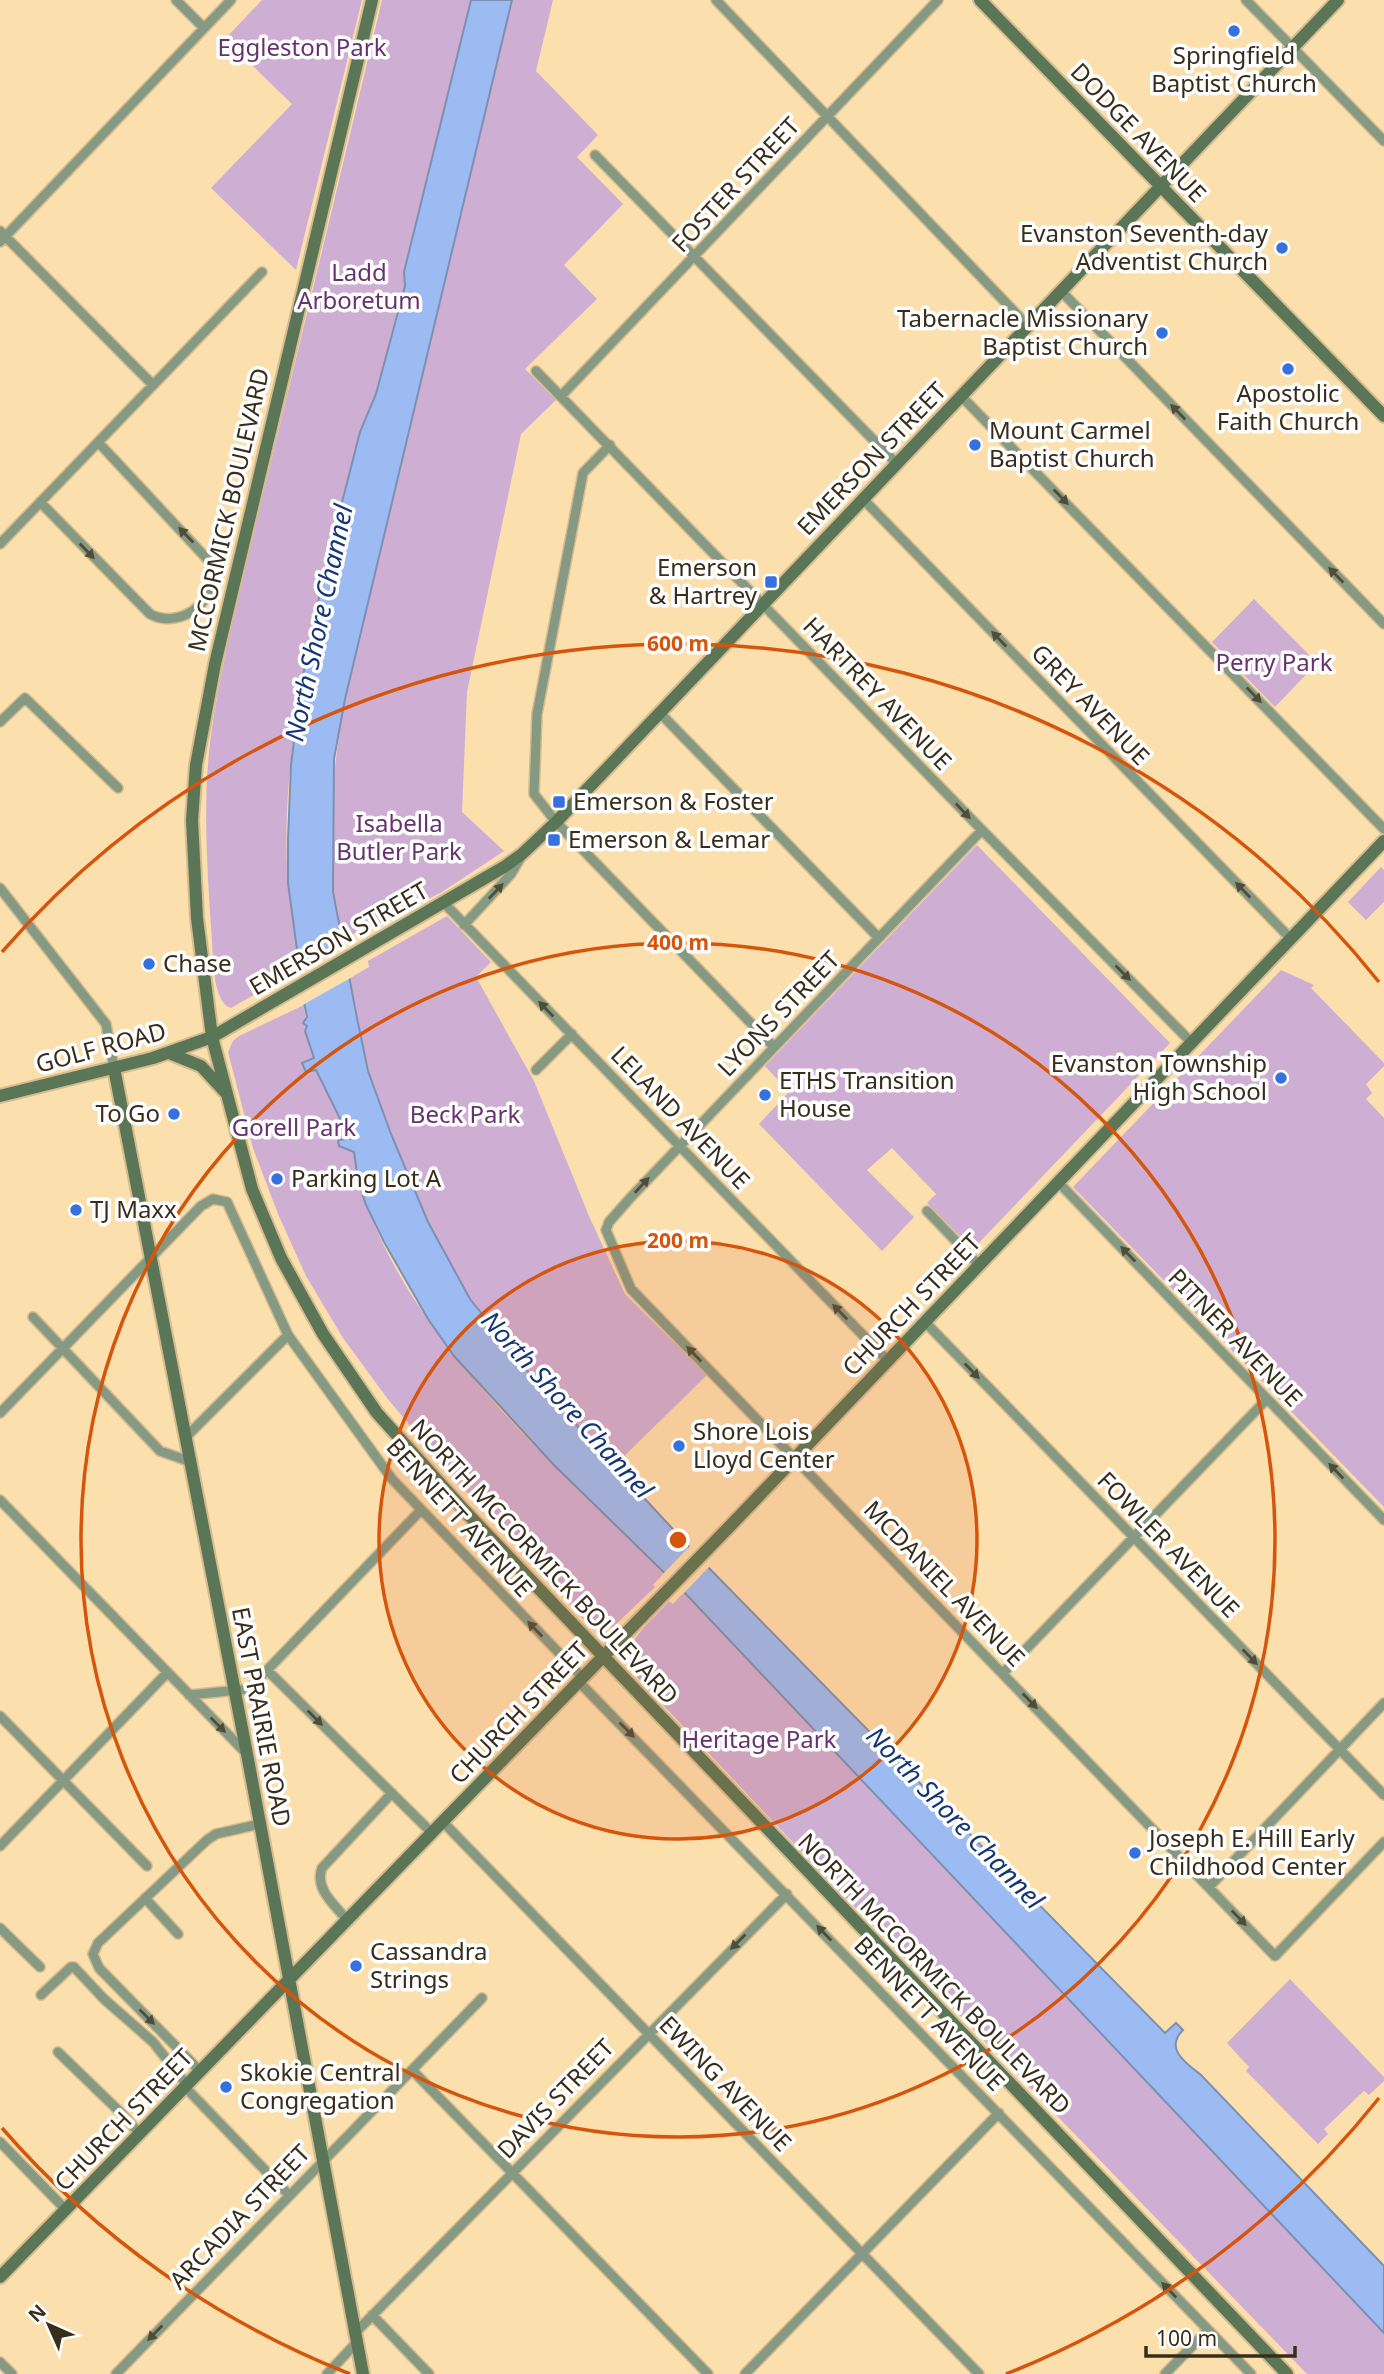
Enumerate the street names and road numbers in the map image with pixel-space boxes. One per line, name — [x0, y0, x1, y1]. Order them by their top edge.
street label: DODGE AVENUE — [1064, 55, 1214, 209]
street label: FOSTER STREET — [664, 109, 807, 259]
street label: MCCORMICK BOULEVARD — [179, 365, 276, 655]
street label: EMERSON STREET — [789, 374, 953, 542]
street label: HARTREY AVENUE — [796, 609, 960, 777]
street label: GREY AVENUE — [1025, 636, 1157, 772]
street label: EMERSON STREET — [243, 873, 434, 1002]
street label: LYONS STREET — [709, 942, 847, 1083]
street label: GOLF ROAD — [32, 1013, 169, 1080]
street label: LELAND AVENUE — [604, 1038, 758, 1196]
street label: CHURCH STREET — [834, 1225, 988, 1382]
street label: PITNER AVENUE — [1162, 1261, 1310, 1413]
street label: NORTH MCCORMICK BOULEVARD — [404, 1411, 687, 1711]
street label: BENNETT AVENUE — [380, 1430, 540, 1604]
street label: FOWLER AVENUE — [1091, 1464, 1248, 1624]
street label: MCDANIEL AVENUE — [857, 1493, 1033, 1673]
street label: EAST PRAIRIE ROAD — [225, 1604, 300, 1829]
street label: CHURCH STREET — [441, 1633, 595, 1790]
street label: NORTH MCCORMICK BOULEVARD — [791, 1825, 1079, 2121]
street label: BENNETT AVENUE — [848, 1928, 1013, 2098]
street label: EWING AVENUE — [653, 2008, 799, 2158]
street label: DAVIS STREET — [489, 2030, 621, 2165]
street label: CHURCH STREET — [46, 2040, 200, 2197]
street label: ARCADIA STREET — [161, 2136, 317, 2296]

